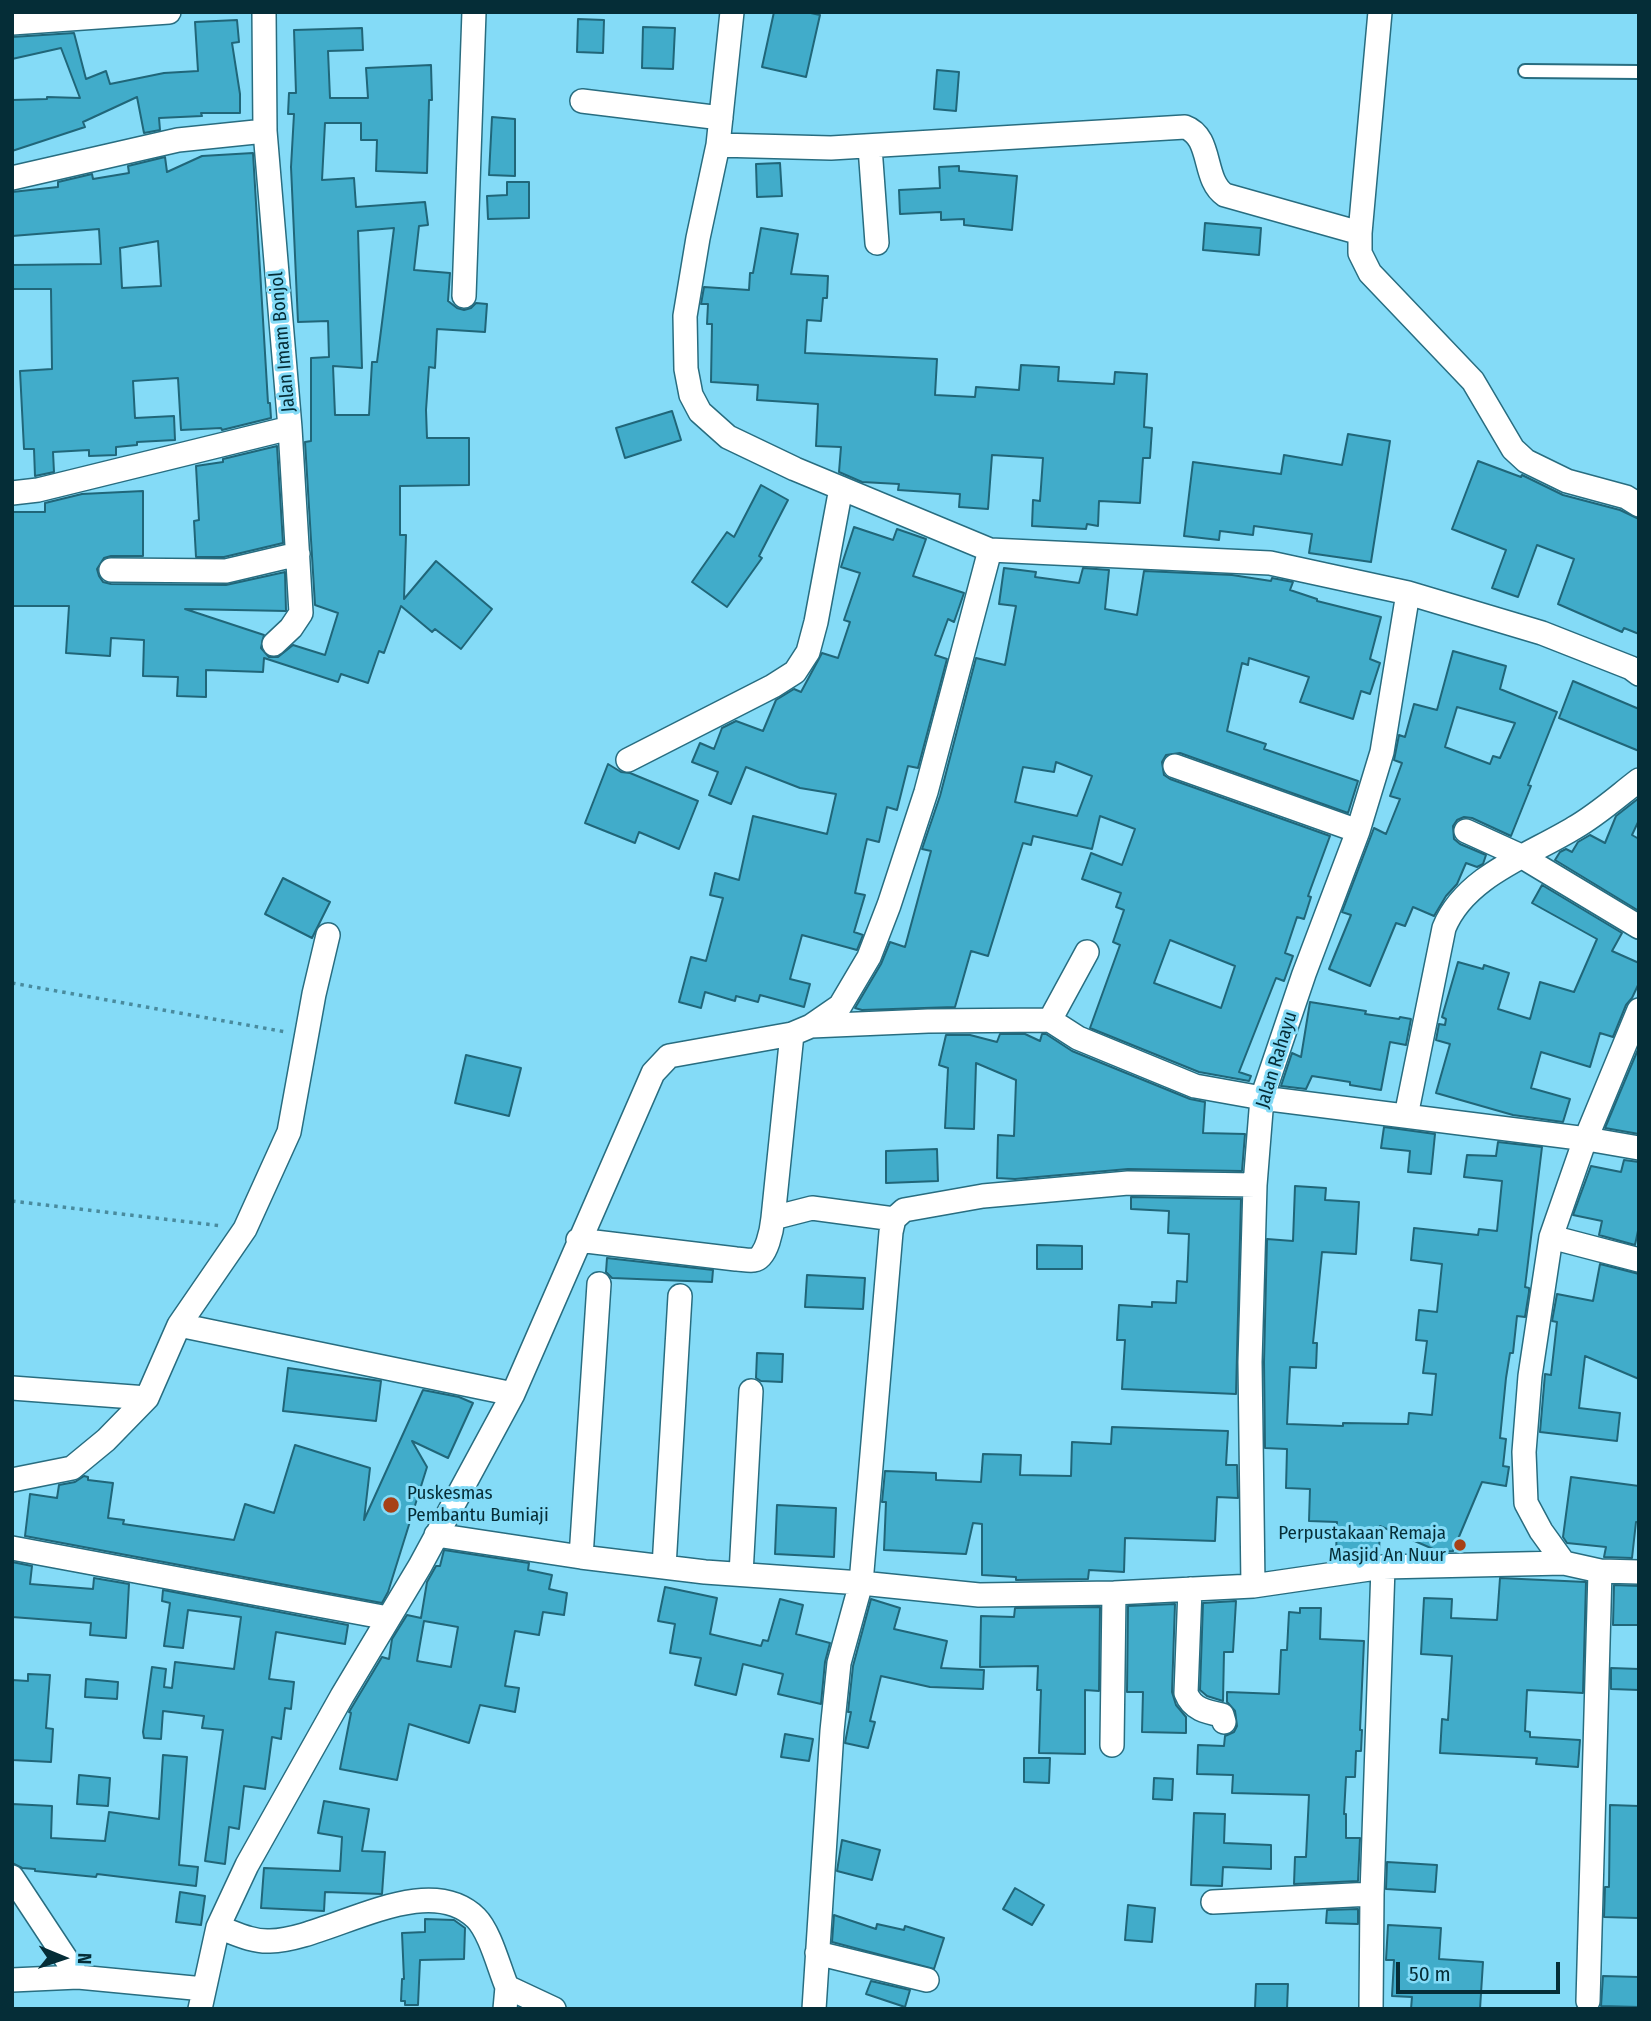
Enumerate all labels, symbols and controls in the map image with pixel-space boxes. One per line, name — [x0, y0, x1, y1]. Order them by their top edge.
street label: Jalan Imam Bonjol — [265, 271, 301, 413]
street label: Jalan Rahayu — [1251, 1009, 1303, 1111]
place label: Puskesmas Pembantu Bumiaji — [407, 1483, 549, 1527]
marker: Puskesmas Pembantu Bumiaji — [381, 1495, 401, 1515]
place label: Perpustakaan Remaja Masjid An Nuur — [1278, 1523, 1446, 1567]
marker: Perpustakaan Remaja Masjid An Nuur — [1452, 1537, 1468, 1553]
north arrow — [28, 1923, 98, 1993]
scale bar — [1399, 1948, 1564, 1992]
text: N — [73, 1953, 96, 1965]
text: 50 m — [1409, 1961, 1451, 1987]

